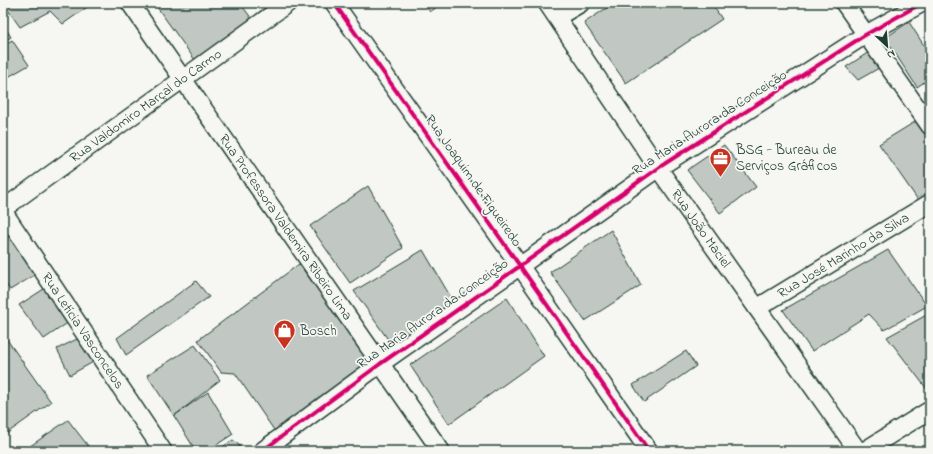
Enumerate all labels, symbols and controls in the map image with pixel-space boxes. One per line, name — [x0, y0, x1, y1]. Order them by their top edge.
north arrow — [867, 26, 907, 66]
street label: Rua Valdomiro Marçal do Carmo — [65, 44, 226, 168]
text: N — [884, 45, 898, 63]
street label: Rua Maria Aurora da Conceição — [628, 65, 792, 181]
street label: Rua Joaquim de Figueiredo — [419, 111, 527, 252]
street label: Rua Professora Valdemira Ribeiro Lima — [214, 130, 358, 325]
place label: BSG - Bureau de Serviços Gráficos — [735, 140, 838, 177]
office icon: BSG - Bureau de Serviços Gráficos — [708, 145, 734, 178]
street label: Rua João Maciel — [666, 185, 736, 272]
street label: Rua José Marinho da Silva — [773, 207, 913, 304]
street label: Rua Maria Aurora da Conceição — [353, 254, 513, 374]
street label: Rua Letícia Vasconcelos — [36, 268, 129, 393]
shop icon: Bosch — [272, 318, 298, 351]
place label: Bosch — [299, 321, 337, 342]

